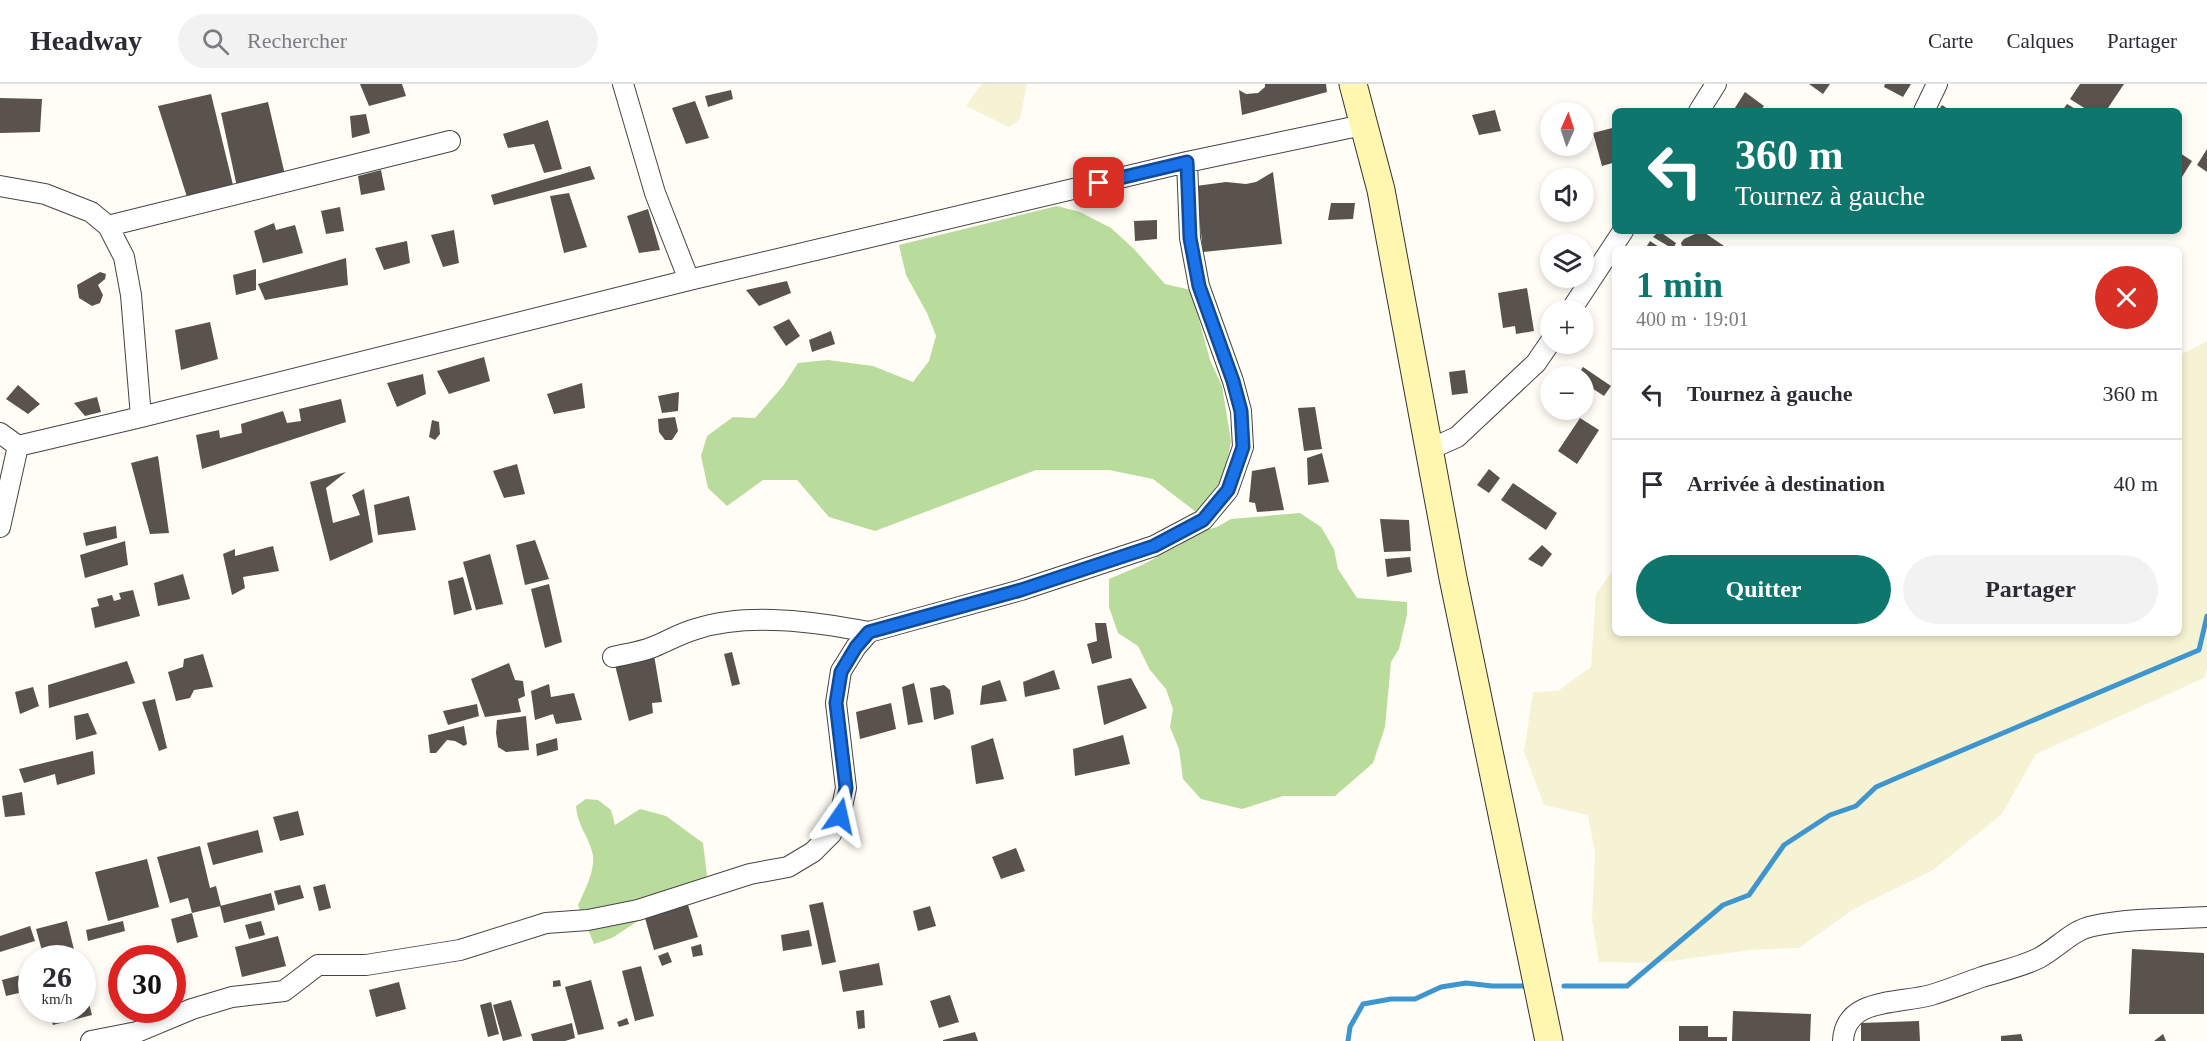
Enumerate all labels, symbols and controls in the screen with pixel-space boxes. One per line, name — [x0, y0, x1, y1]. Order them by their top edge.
search box — [178, 14, 598, 68]
text: Headway — [30, 25, 142, 56]
icon: search — [199, 25, 232, 58]
text: Rechercher — [247, 28, 347, 53]
text: Carte — [1928, 29, 1973, 53]
text: Calques — [2006, 29, 2074, 53]
text: Partager — [2107, 29, 2177, 53]
north arrow — [1540, 102, 1594, 156]
map controls — [1540, 102, 1594, 420]
icon: left — [1636, 132, 1714, 210]
text: 360 m — [1735, 132, 1844, 178]
pin — [1073, 157, 1124, 208]
icon: arrive — [1082, 166, 1115, 199]
button: sound — [1540, 168, 1594, 222]
text: Tournez à gauche — [1735, 181, 1925, 211]
button: layers — [1540, 234, 1594, 288]
text: 1 min — [1636, 265, 1723, 305]
button: close — [2095, 266, 2158, 329]
button: + — [1540, 300, 1594, 354]
text: 400 m · 19:01 — [1636, 308, 1749, 330]
button: − — [1540, 366, 1594, 420]
icon: left — [1636, 378, 1669, 411]
text: Tournez à gauche — [1687, 381, 1852, 406]
text: 360 m — [2102, 381, 2158, 406]
icon: arrive — [1636, 468, 1669, 501]
text: Arrivée à destination — [1687, 471, 1885, 496]
text: 40 m — [2113, 471, 2158, 496]
button: Quitter — [1636, 555, 1891, 624]
button: Partager — [1903, 555, 2158, 624]
position arrow — [808, 784, 872, 848]
speed limit sign: 30 — [108, 945, 186, 1023]
text: 26 — [42, 960, 72, 993]
text: km/h — [42, 991, 72, 1007]

